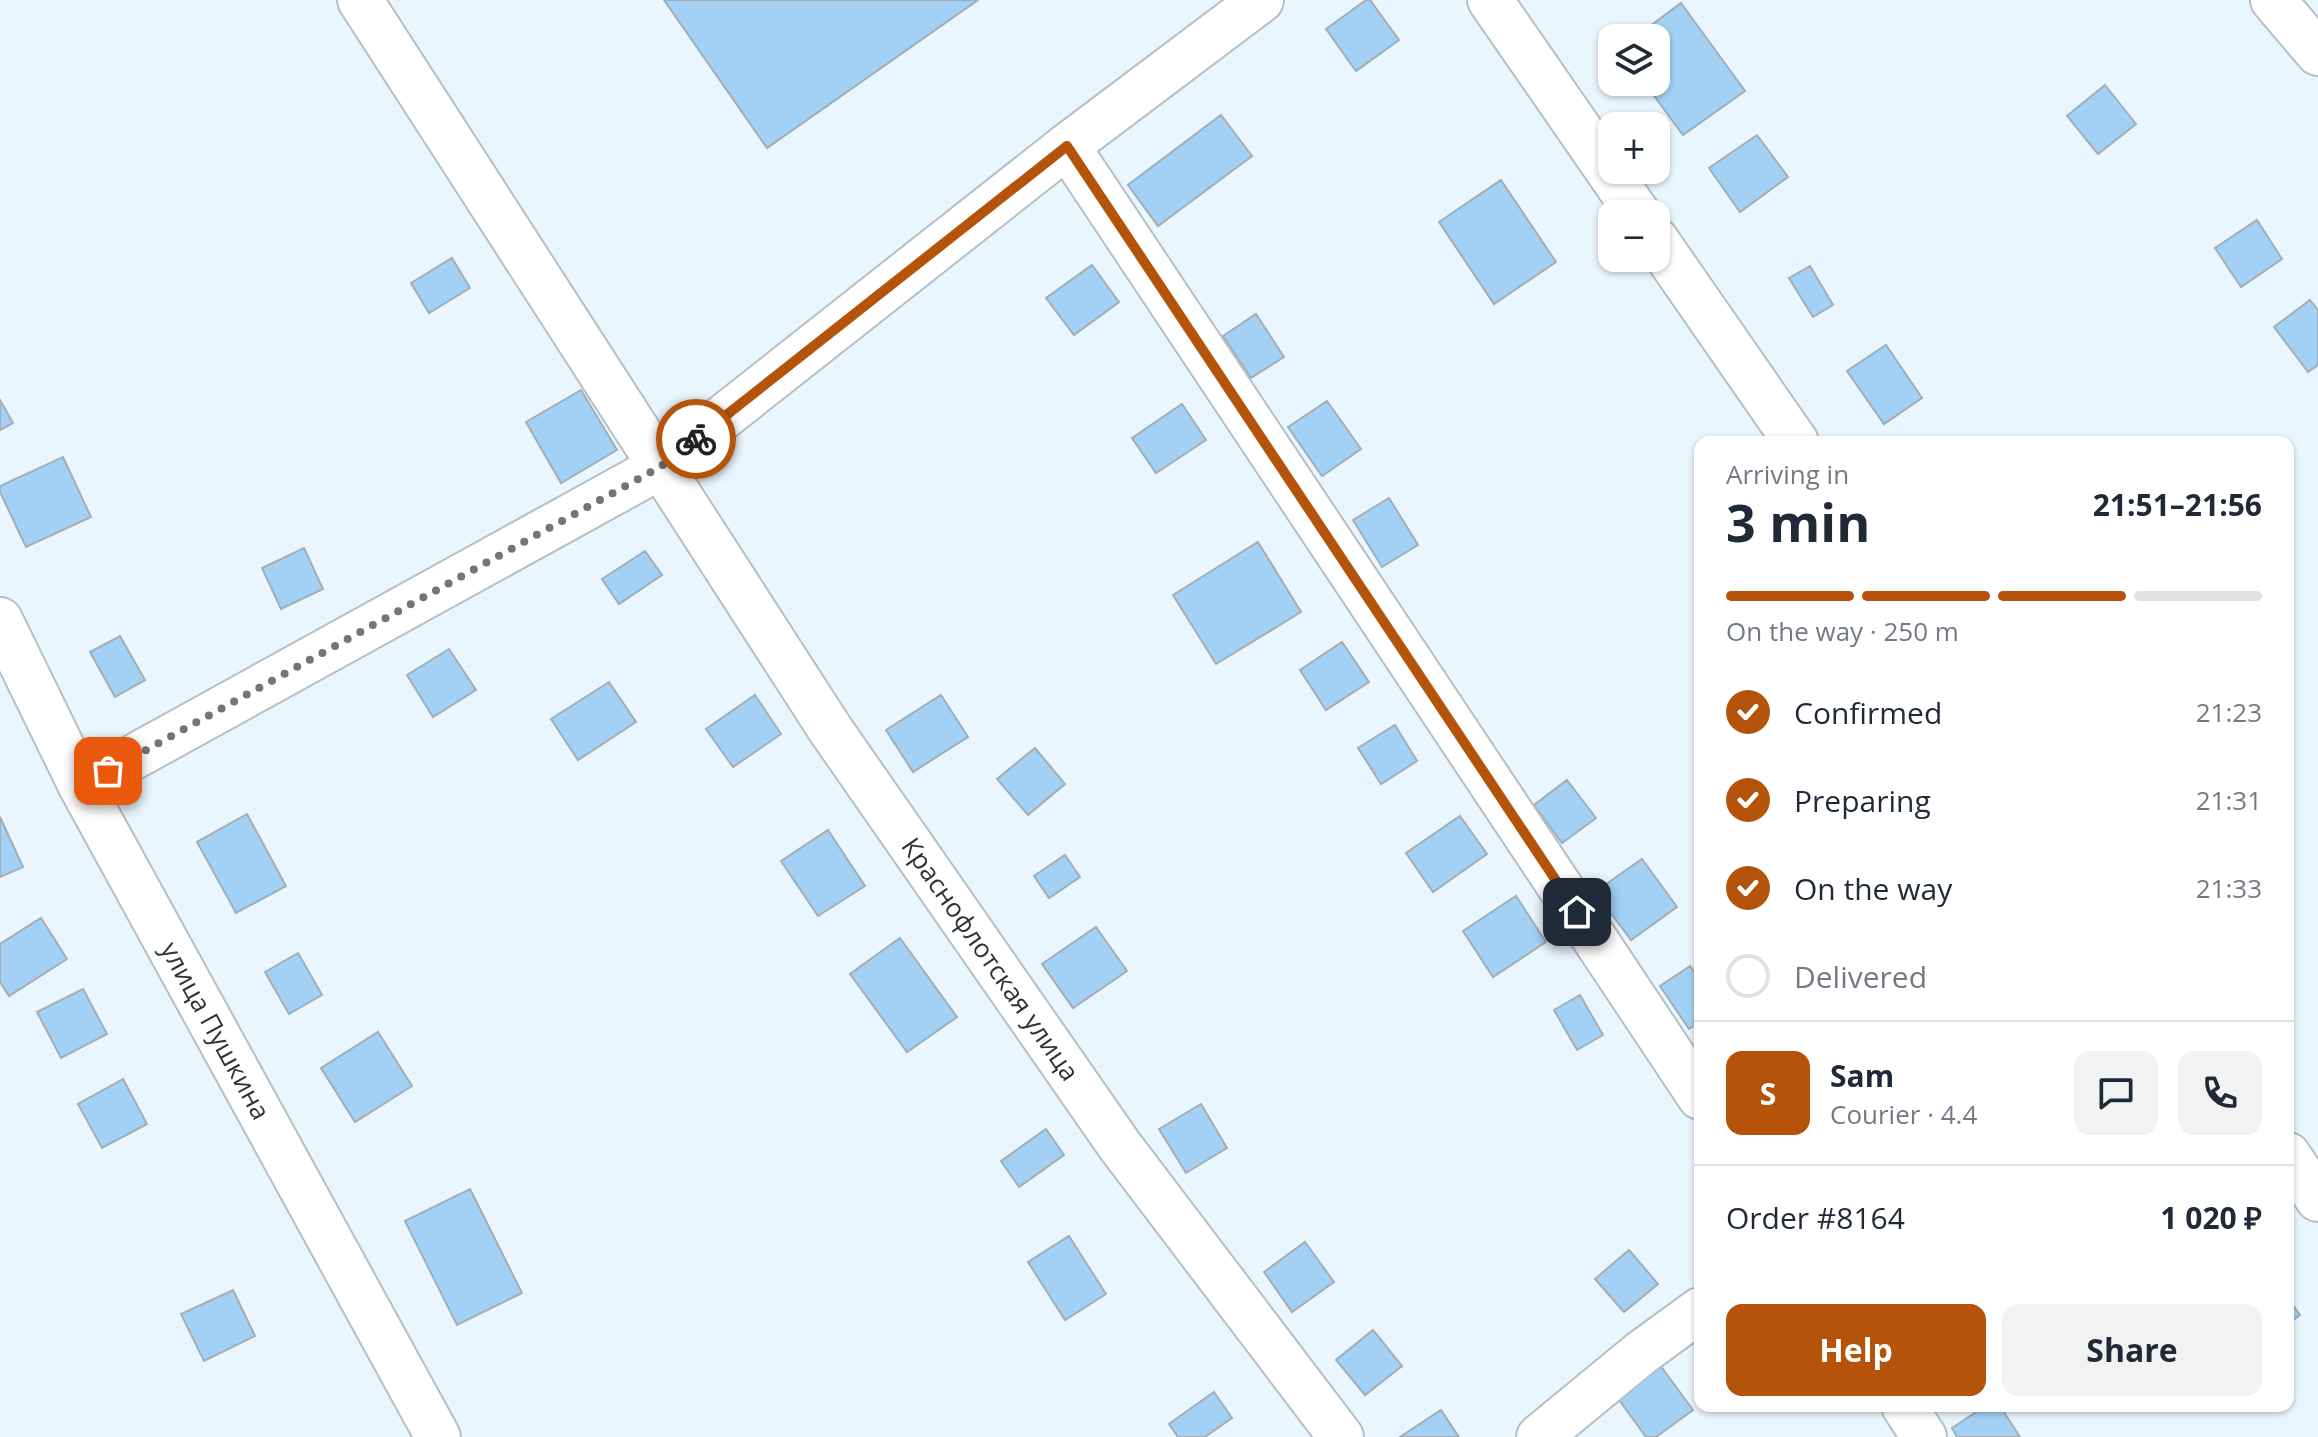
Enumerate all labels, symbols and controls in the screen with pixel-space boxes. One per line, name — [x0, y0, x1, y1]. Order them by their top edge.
map controls — [1598, 24, 1670, 272]
button: layers — [1598, 24, 1670, 96]
button: + — [1598, 112, 1670, 184]
button: − — [1598, 200, 1670, 272]
courier — [656, 399, 736, 479]
icon: bike — [674, 417, 718, 461]
text: Arriving in — [1726, 456, 1849, 492]
text: 21:51–21:56 — [2093, 484, 2262, 525]
text: 3 min — [1726, 486, 1870, 557]
text: On the way · 250 m — [1726, 613, 1959, 649]
icon: check — [1726, 690, 1770, 734]
text: Confirmed — [1794, 692, 1942, 733]
text: 21:23 — [2196, 694, 2262, 730]
pin — [74, 737, 142, 805]
icon: bag — [86, 749, 130, 793]
icon: check — [1726, 778, 1770, 822]
text: Preparing — [1794, 780, 1931, 821]
text: 21:31 — [2196, 782, 2262, 818]
street label: Краснофлотская улица — [894, 830, 1088, 1088]
icon: check — [1726, 866, 1770, 910]
text: On the way — [1794, 868, 1952, 909]
text: 21:33 — [2196, 870, 2262, 906]
pin — [1543, 878, 1611, 946]
icon: home — [1555, 890, 1599, 934]
street label: улица Пушкина — [153, 935, 280, 1126]
text: Delivered — [1794, 956, 1927, 997]
button: chat — [2074, 1051, 2158, 1135]
button: phone — [2178, 1051, 2262, 1135]
text: Sam — [1830, 1055, 1894, 1096]
text: S — [1760, 1073, 1776, 1114]
text: Courier · 4.4 — [1830, 1096, 1977, 1132]
text: Order #8164 — [1726, 1197, 1905, 1238]
text: 1 020 ₽ — [2160, 1197, 2262, 1238]
button: Help — [1726, 1304, 1986, 1396]
button: Share — [2002, 1304, 2262, 1396]

